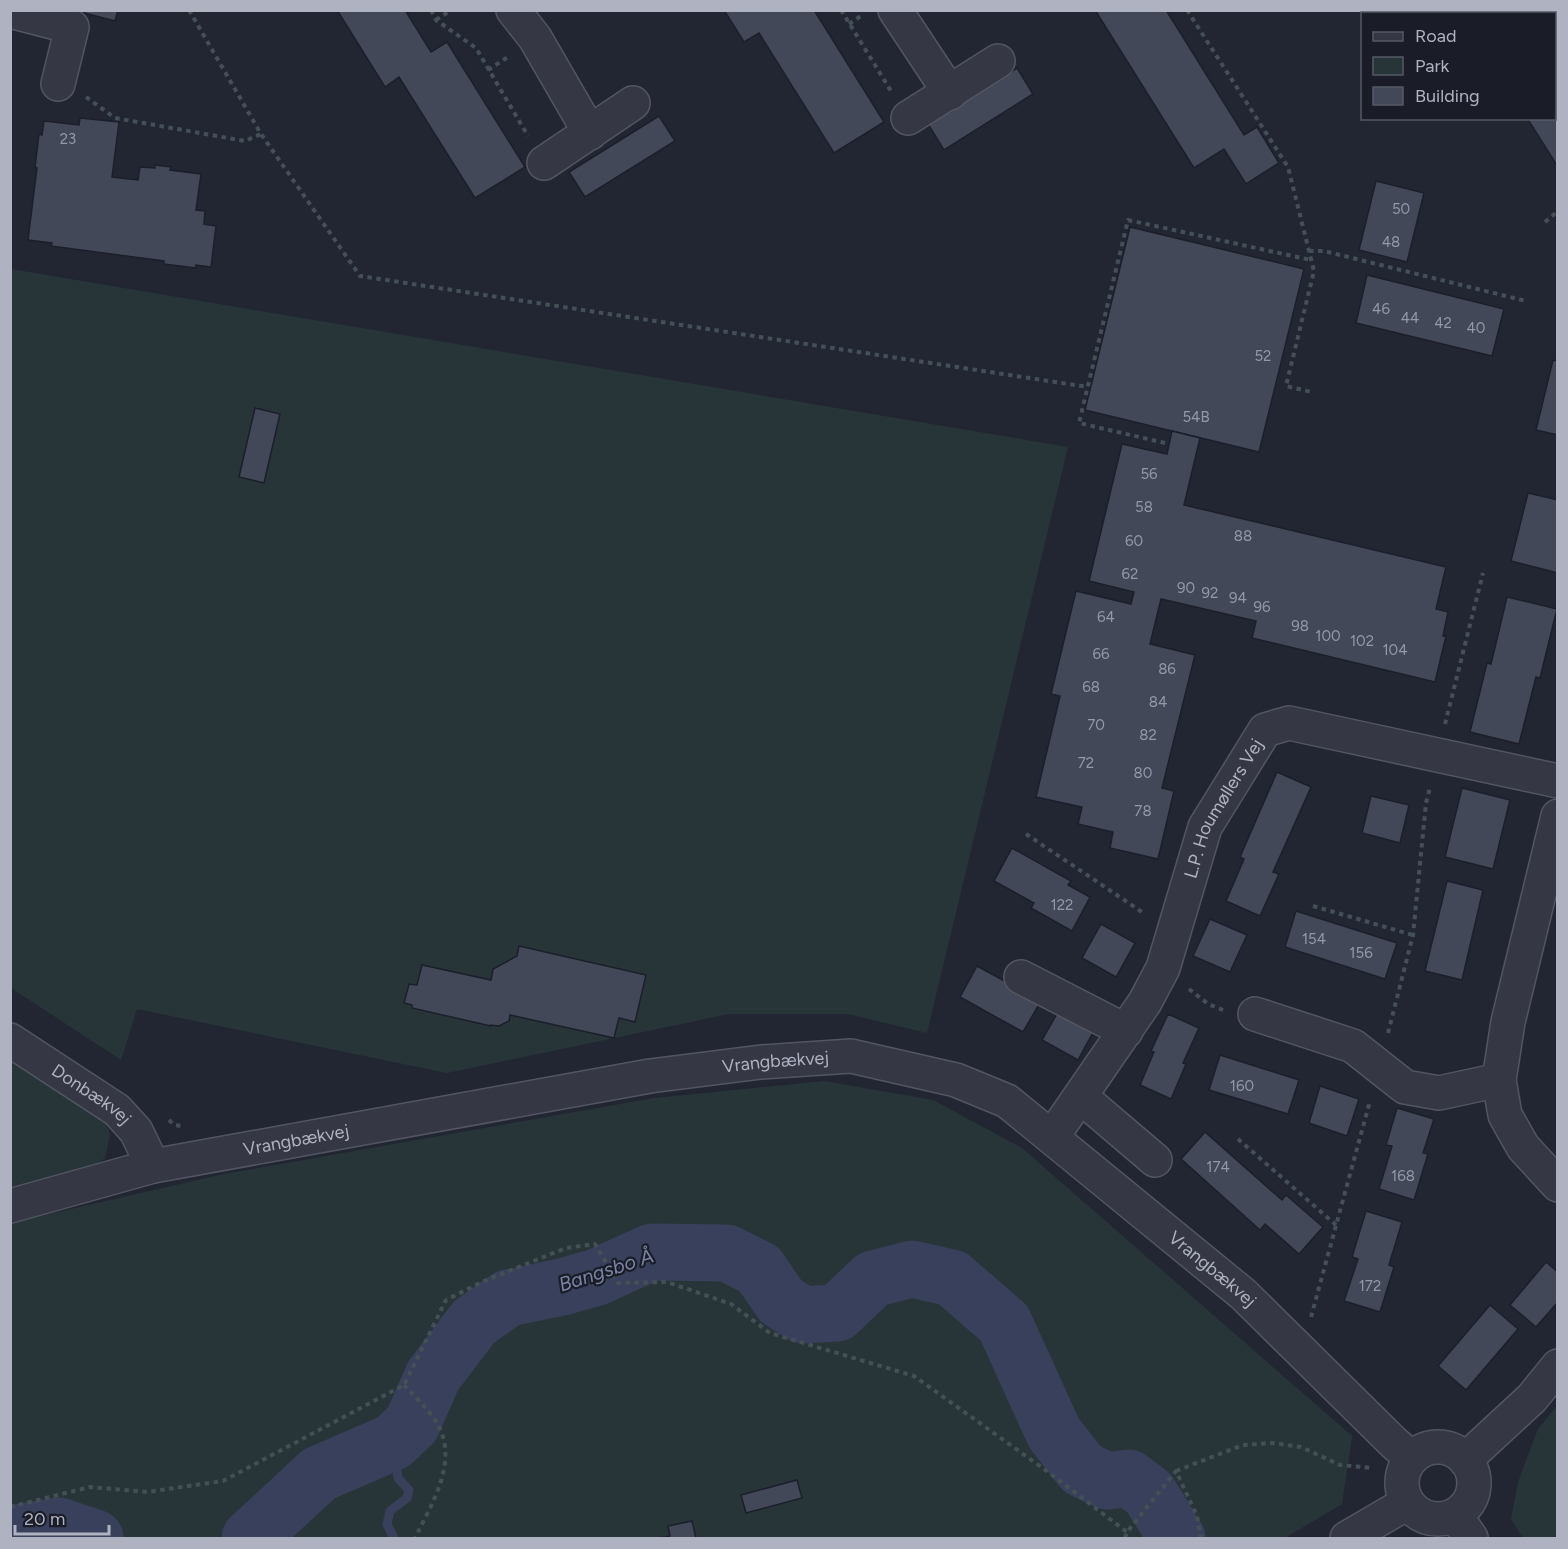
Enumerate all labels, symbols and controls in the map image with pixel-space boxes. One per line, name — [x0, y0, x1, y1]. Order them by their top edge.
legend — [1361, 12, 1556, 120]
text: Road — [1415, 25, 1456, 47]
text: Park — [1415, 55, 1450, 77]
text: Building — [1415, 85, 1480, 107]
house number: 23 — [60, 130, 76, 148]
house number: 50 — [1392, 200, 1410, 218]
house number: 48 — [1382, 233, 1400, 251]
house number: 46 — [1372, 300, 1390, 318]
house number: 44 — [1401, 309, 1419, 327]
house number: 42 — [1434, 314, 1452, 332]
house number: 40 — [1467, 319, 1485, 337]
house number: 52 — [1254, 347, 1272, 365]
house number: 54B — [1182, 408, 1210, 426]
house number: 56 — [1140, 465, 1158, 483]
house number: 58 — [1135, 498, 1153, 516]
house number: 88 — [1234, 527, 1252, 545]
house number: 60 — [1125, 532, 1143, 550]
house number: 62 — [1122, 565, 1138, 583]
house number: 90 — [1177, 579, 1195, 597]
house number: 92 — [1202, 584, 1218, 602]
house number: 94 — [1229, 589, 1247, 607]
house number: 96 — [1254, 598, 1271, 616]
house number: 64 — [1097, 608, 1115, 626]
house number: 98 — [1291, 617, 1309, 635]
house number: 100 — [1315, 627, 1341, 645]
house number: 102 — [1350, 632, 1374, 650]
house number: 104 — [1382, 641, 1408, 659]
house number: 66 — [1093, 645, 1110, 663]
house number: 86 — [1158, 660, 1176, 678]
house number: 68 — [1082, 678, 1100, 696]
house number: 84 — [1149, 693, 1167, 711]
house number: 70 — [1087, 716, 1105, 734]
house number: 82 — [1139, 726, 1157, 744]
street label: L.P. Houmøllers Vej — [1179, 735, 1268, 881]
house number: 72 — [1078, 754, 1094, 772]
house number: 80 — [1134, 764, 1152, 782]
house number: 78 — [1134, 802, 1152, 820]
house number: 122 — [1051, 896, 1073, 914]
house number: 154 — [1302, 930, 1326, 948]
house number: 156 — [1349, 944, 1373, 962]
street label: Vrangbækvej — [721, 1046, 830, 1078]
street label: Donbækvej — [48, 1059, 136, 1129]
house number: 160 — [1230, 1077, 1254, 1095]
street label: Vrangbækvej — [241, 1120, 351, 1160]
house number: 174 — [1206, 1158, 1230, 1176]
house number: 168 — [1391, 1167, 1415, 1185]
street label: Vrangbækvej — [1164, 1227, 1261, 1312]
water label: Bangsbo Å — [556, 1243, 656, 1297]
house number: 172 — [1359, 1277, 1381, 1295]
scale bar — [15, 1498, 110, 1536]
text: 20 m — [24, 1508, 65, 1530]

